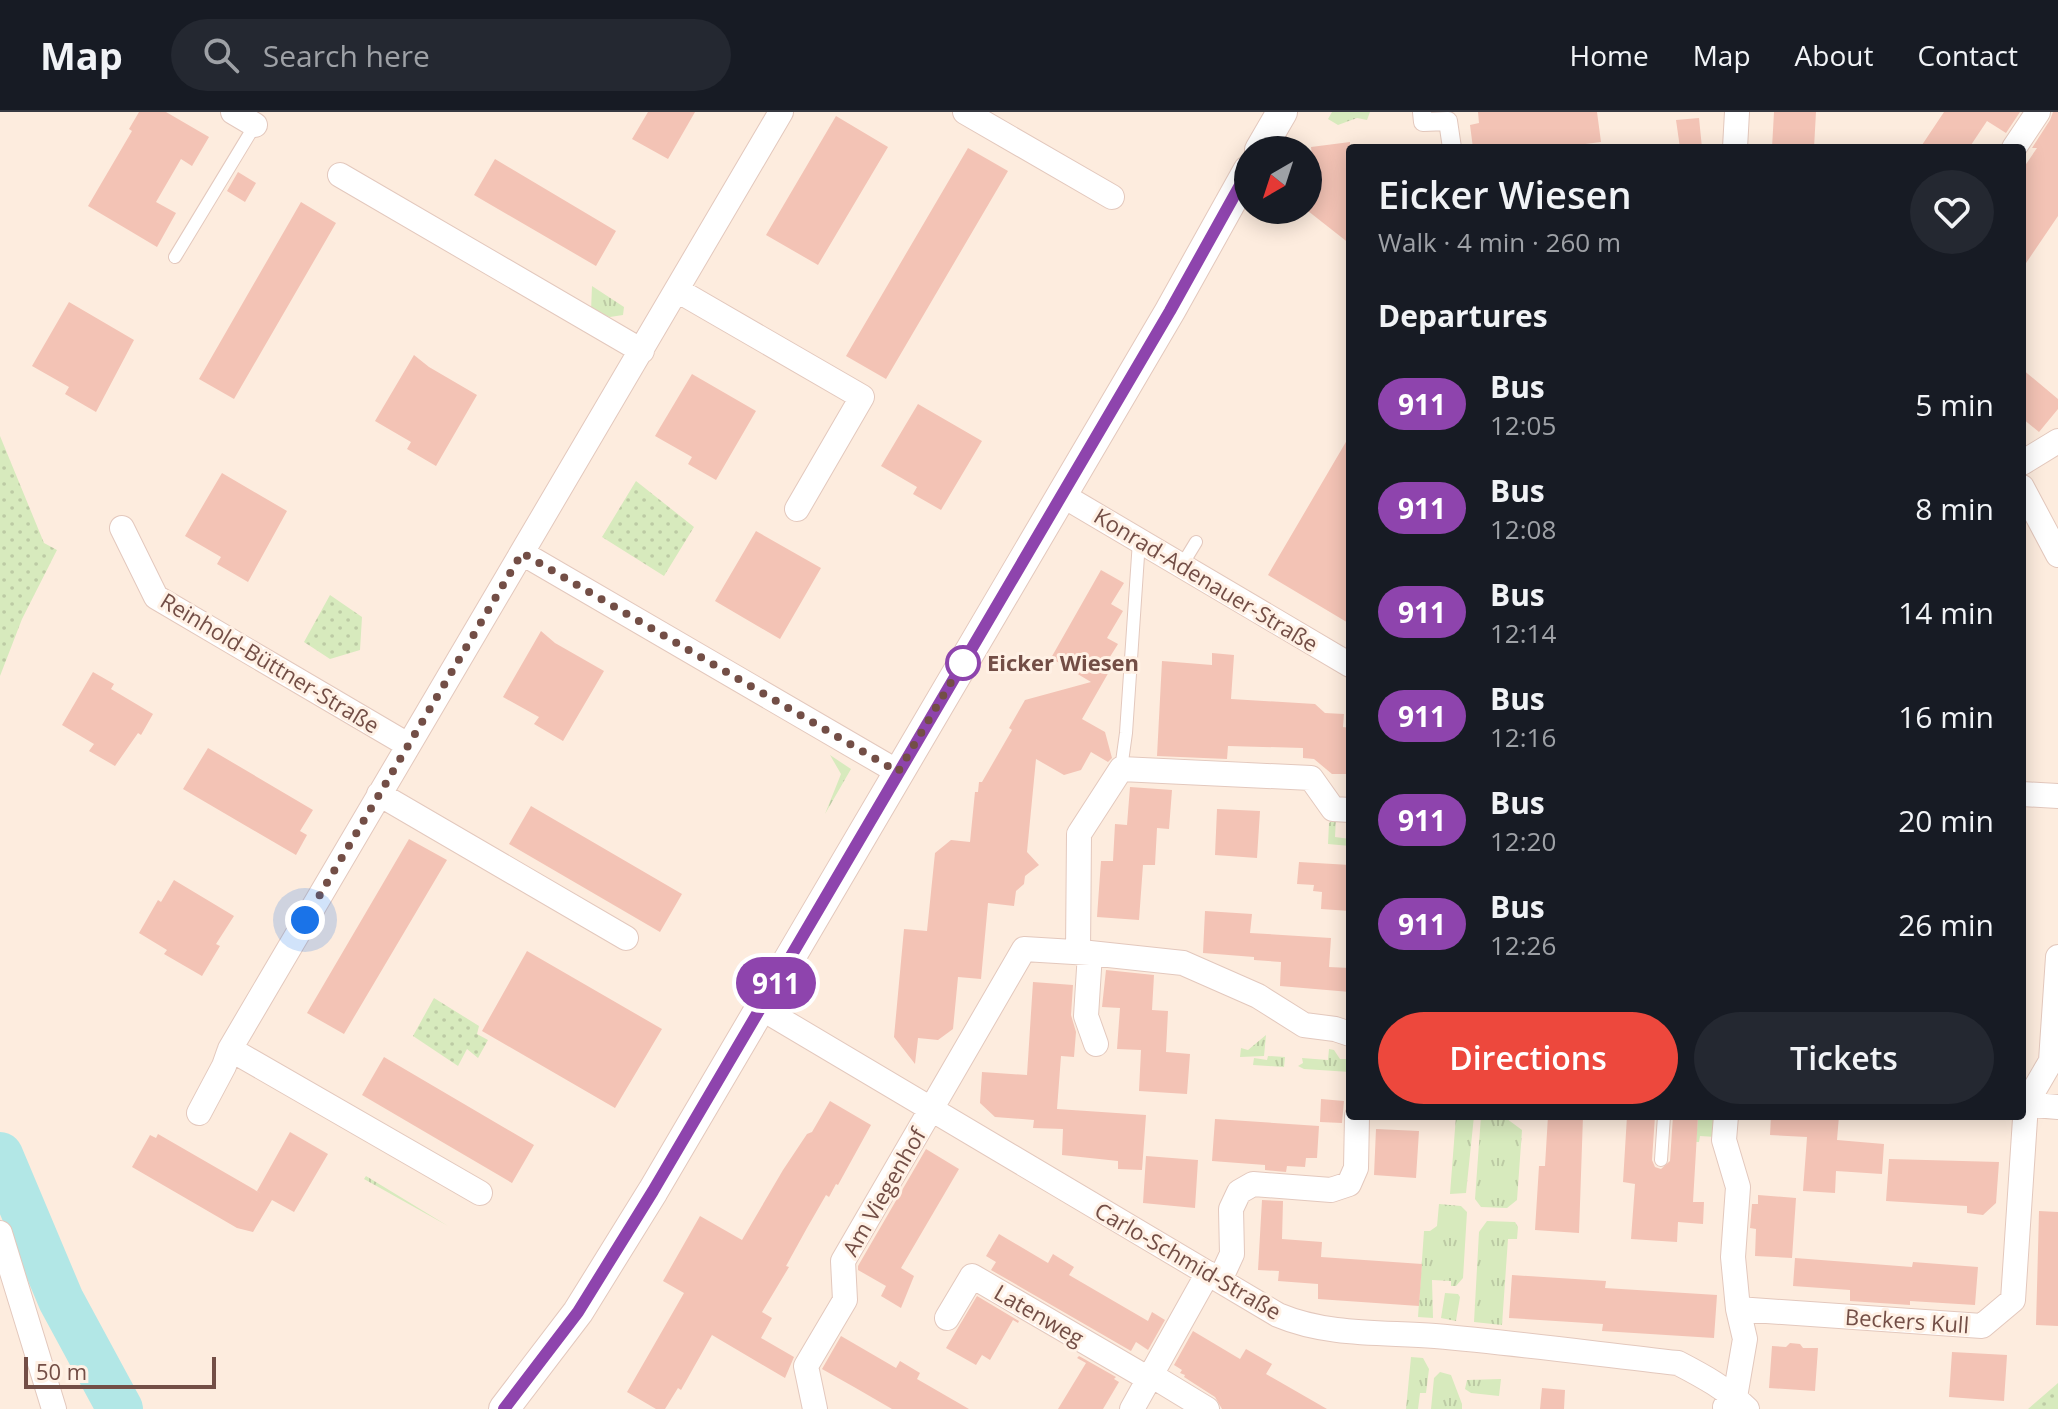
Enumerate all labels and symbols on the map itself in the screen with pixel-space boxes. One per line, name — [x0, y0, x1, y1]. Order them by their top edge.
north arrow — [1234, 136, 1322, 224]
street label: Konrad-Adenauer-Straße — [1089, 500, 1324, 658]
street label: Reinhold-Büttner-Straße — [156, 585, 386, 739]
marker: Eicker Wiesen — [946, 646, 980, 680]
place label: Eicker Wiesen — [987, 647, 1139, 677]
your location — [285, 900, 325, 940]
line badge: 911 — [730, 957, 822, 1009]
street label: Am Viegenhof — [834, 1121, 933, 1261]
street label: Carlo-Schmid-Straße — [1090, 1194, 1287, 1326]
street label: Latenweg — [989, 1276, 1090, 1352]
street label: Beckers Kull — [1844, 1301, 1970, 1339]
scale bar — [24, 1353, 216, 1389]

